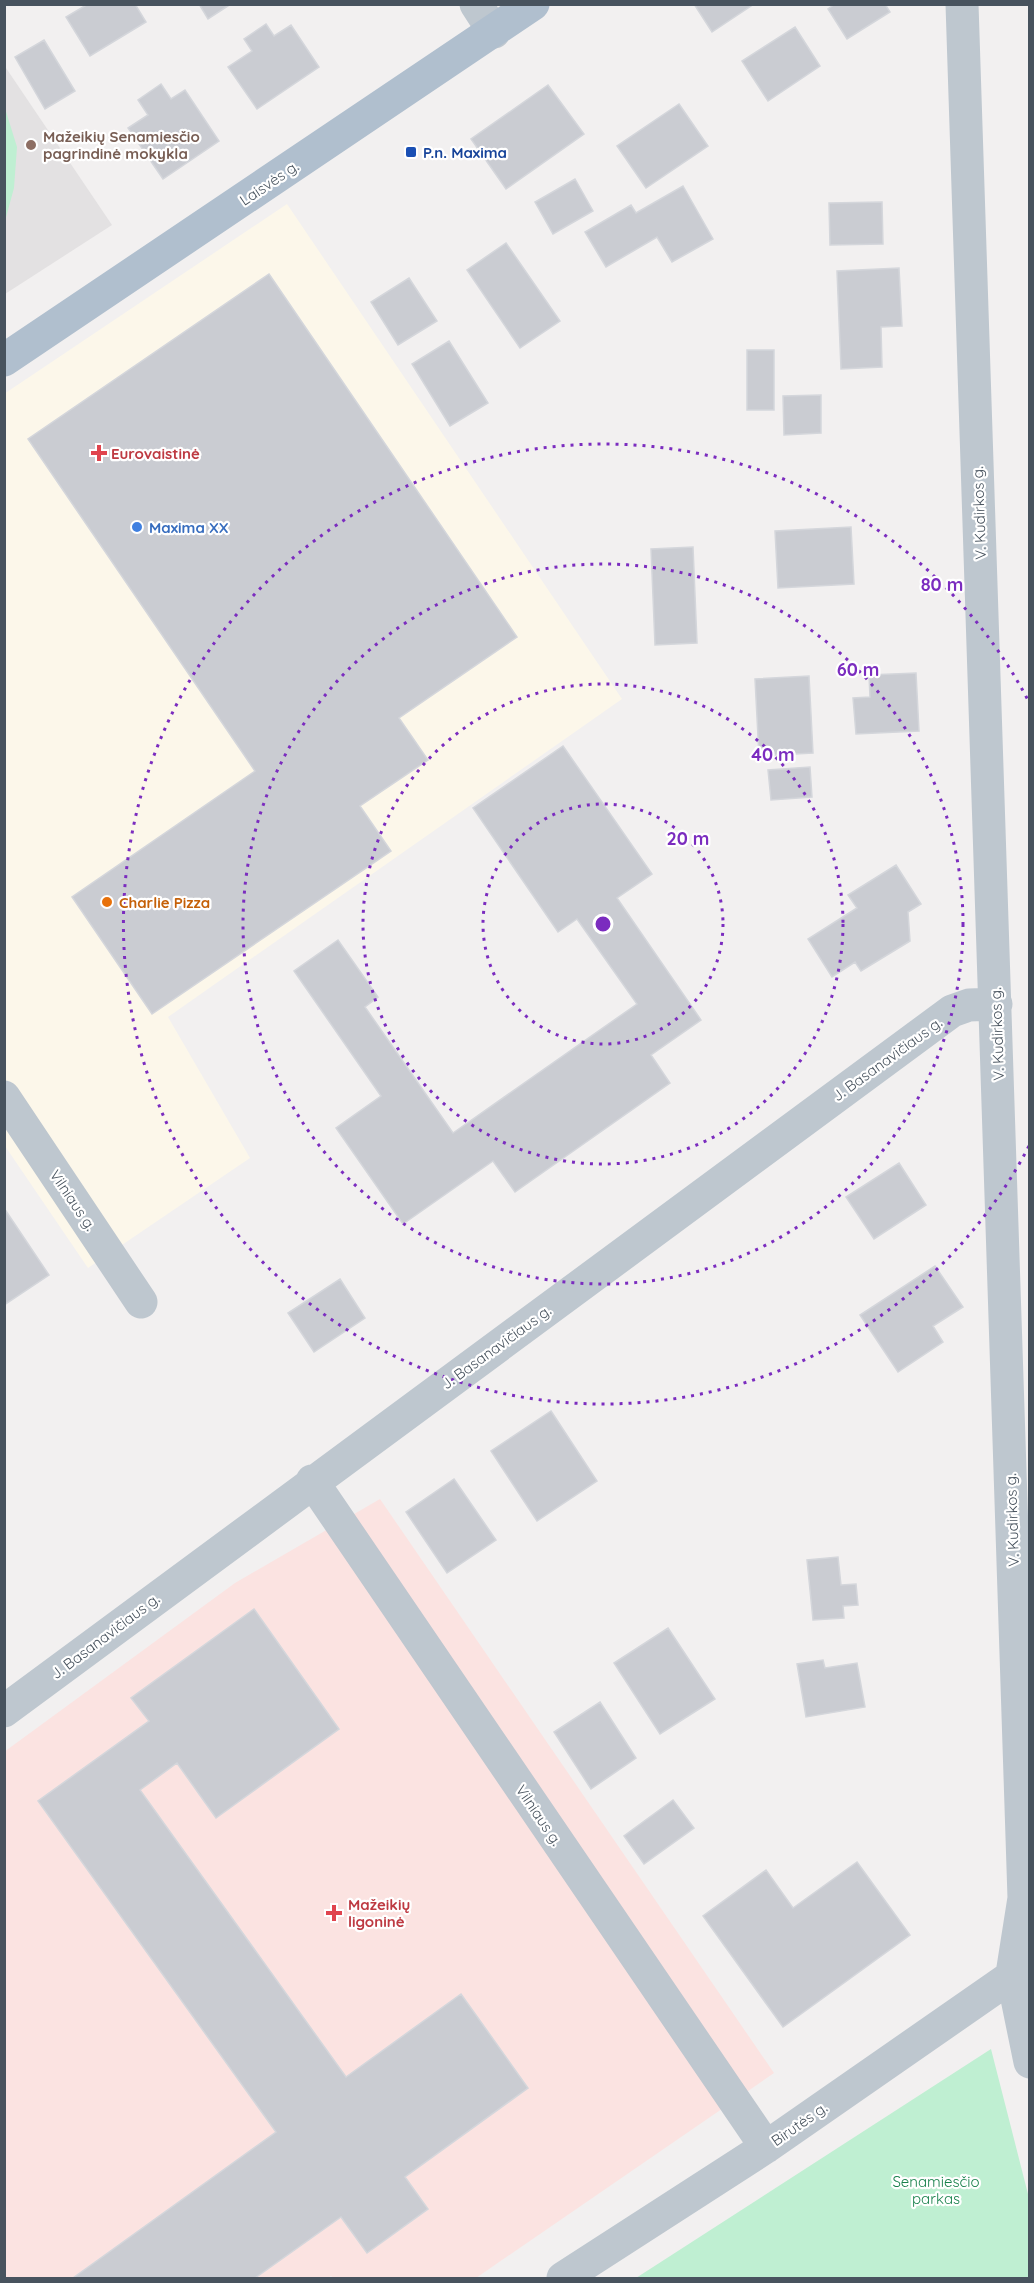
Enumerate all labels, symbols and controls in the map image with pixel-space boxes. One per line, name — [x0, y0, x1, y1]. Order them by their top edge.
place label: Mažeikių Senamiesčio pagrindinė mokykla — [43, 127, 200, 163]
marker: Mažeikių Senamiesčio pagrindinė mokykla — [24, 138, 38, 152]
place label: P.n. Maxima — [423, 143, 507, 162]
marker: P.n. Maxima — [404, 145, 418, 159]
street label: Laisvės g. — [236, 156, 302, 210]
place label: Eurovaistinė — [111, 444, 200, 463]
marker: Eurovaistinė — [92, 446, 106, 460]
street label: V. Kudirkos g. — [968, 466, 990, 560]
place label: Maxima XX — [149, 518, 229, 537]
marker: Maxima XX — [130, 520, 144, 534]
text: 80 m — [921, 573, 963, 596]
text: 60 m — [837, 658, 879, 681]
text: 40 m — [751, 743, 795, 766]
text: 20 m — [667, 827, 709, 850]
place label: Charlie Pizza — [119, 893, 210, 912]
marker: Charlie Pizza — [100, 895, 114, 909]
centre of rings — [593, 914, 613, 934]
street label: V. Kudirkos g. — [986, 987, 1008, 1081]
street label: J. Basanavičiaus g. — [828, 1013, 946, 1105]
street label: Vilniaus g. — [46, 1166, 100, 1234]
street label: J. Basanavičiaus g. — [437, 1301, 555, 1393]
street label: V. Kudirkos g. — [1001, 1473, 1023, 1567]
street label: J. Basanavičiaus g. — [47, 1589, 163, 1683]
street label: Vilniaus g. — [512, 1781, 566, 1849]
place label: Mažeikių ligoninė — [348, 1895, 410, 1931]
marker: Mažeikių ligoninė — [325, 1904, 343, 1922]
street label: Birutės g. — [767, 2098, 831, 2150]
park label: Senamiesčio parkas — [892, 2172, 980, 2208]

